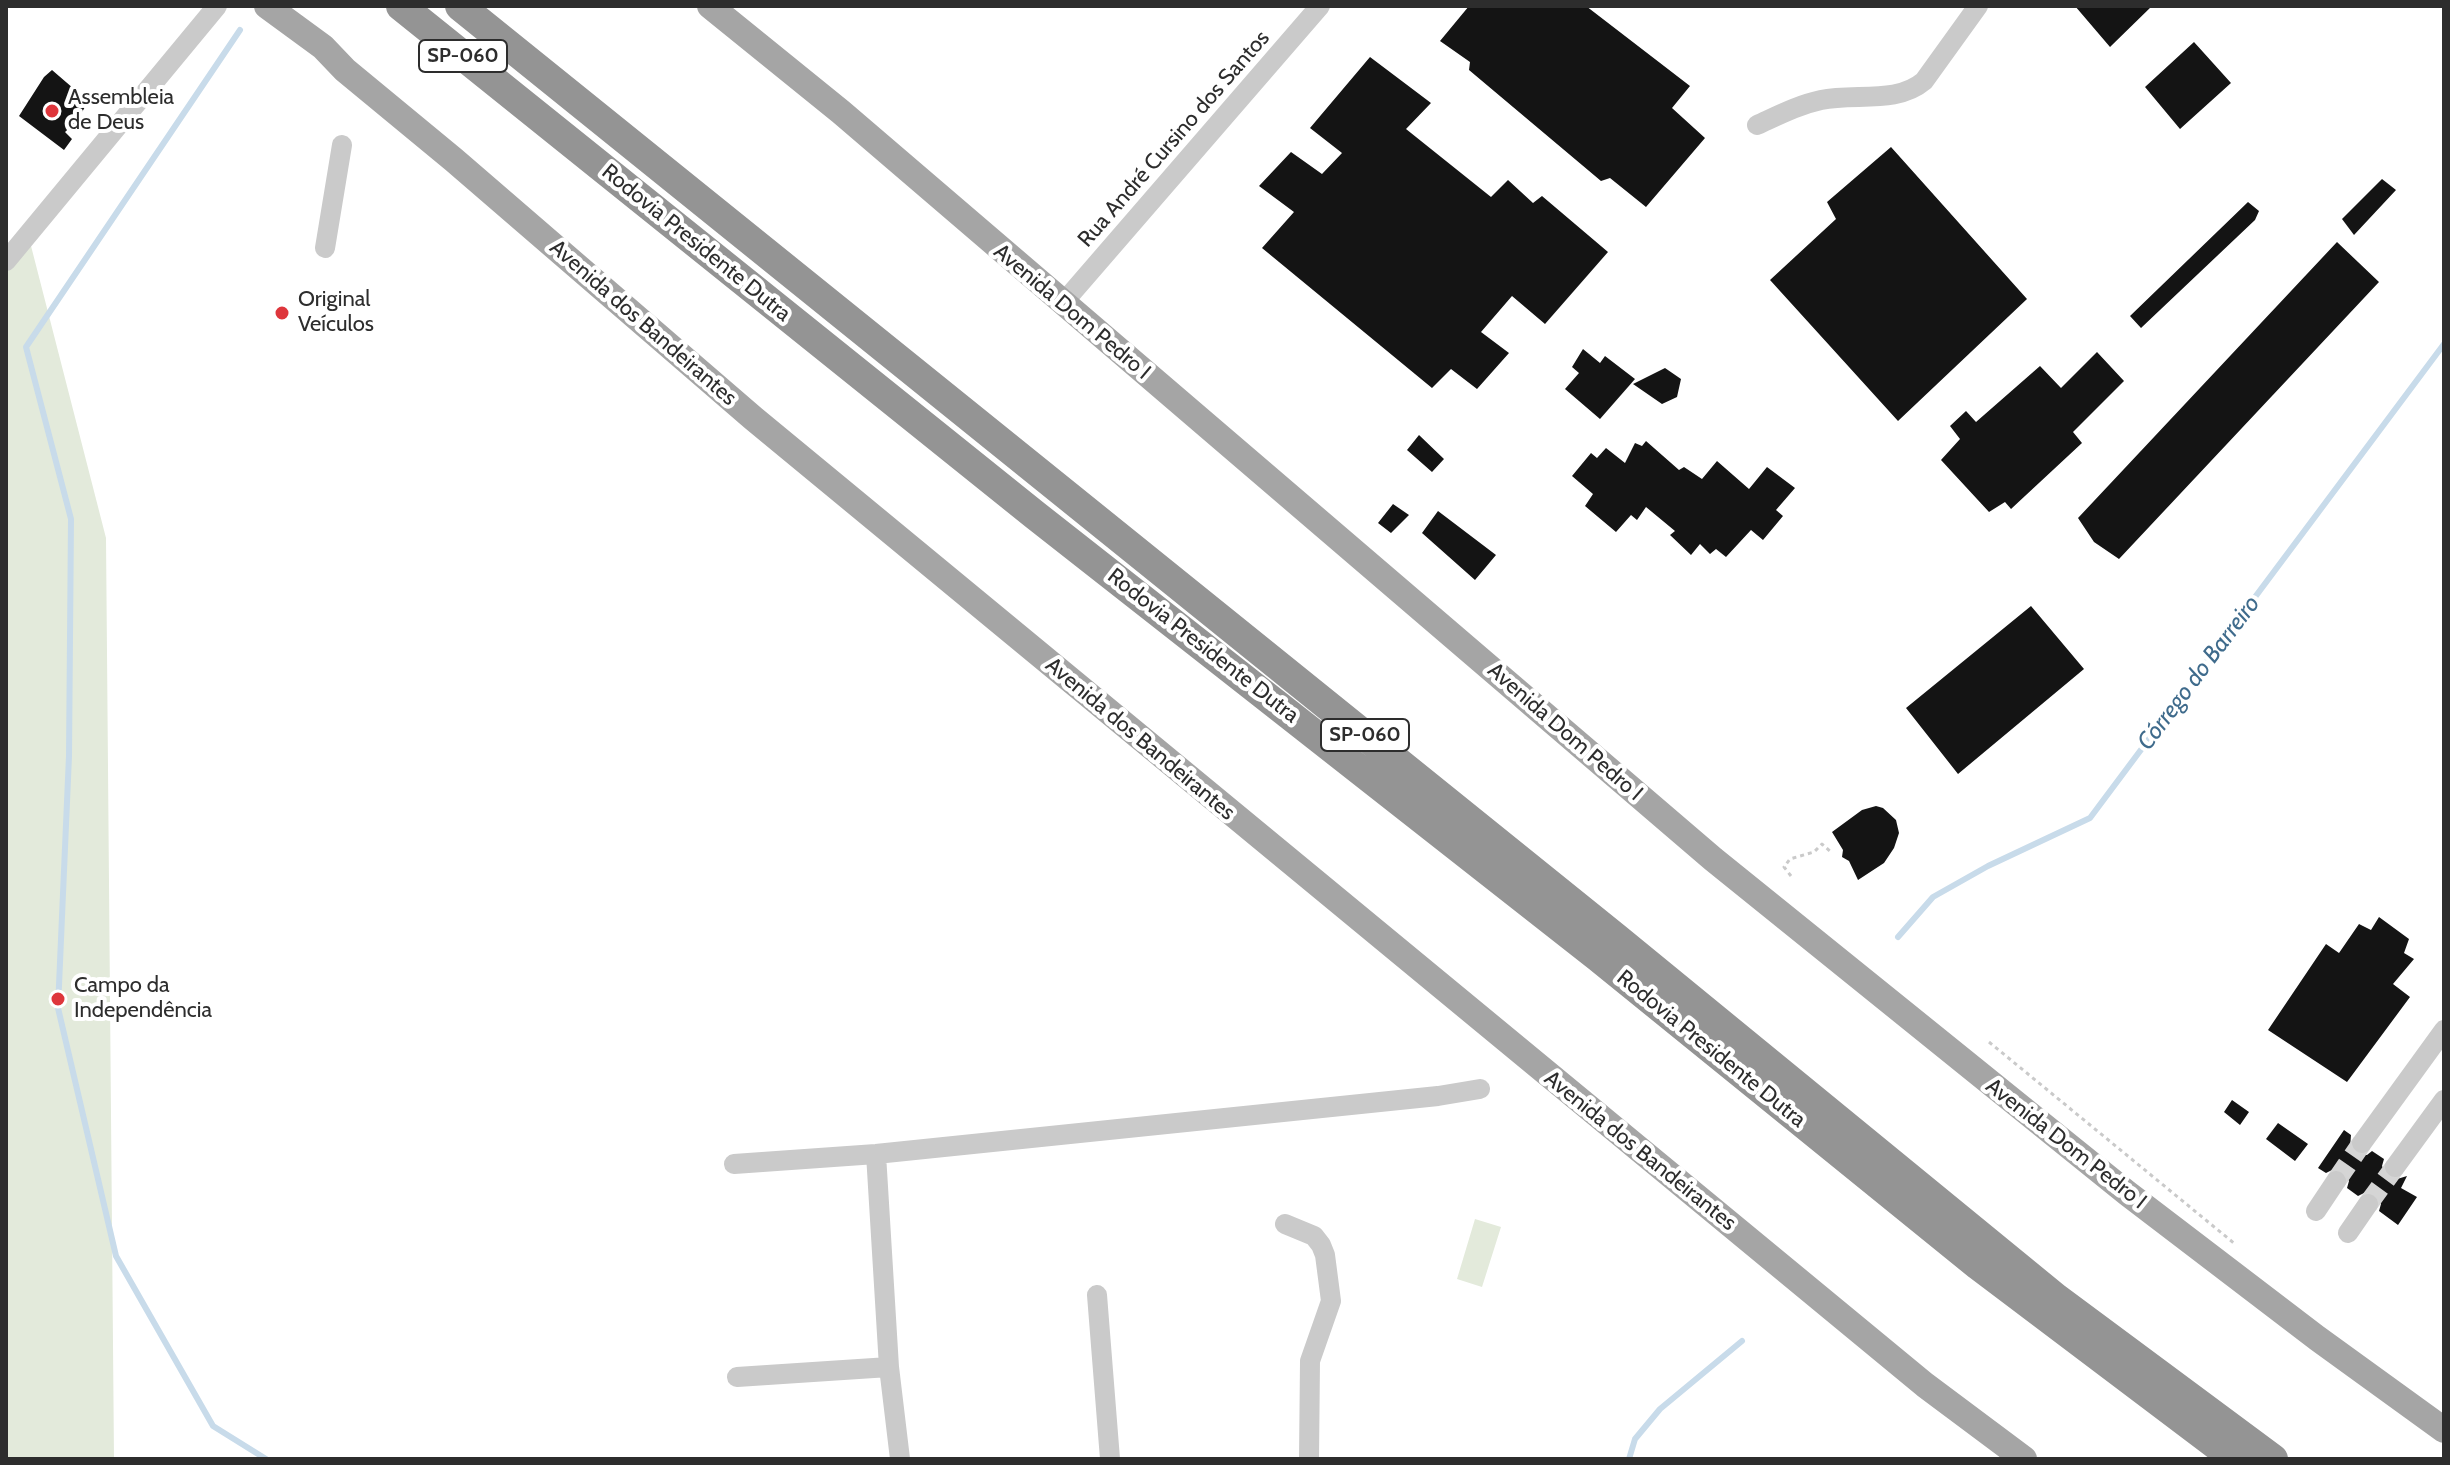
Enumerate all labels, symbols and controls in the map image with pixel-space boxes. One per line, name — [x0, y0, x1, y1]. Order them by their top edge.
street label: Rua André Cursino dos Santos — [1073, 25, 1275, 253]
road number: SP-060 — [419, 40, 507, 72]
place label: Assembleia de Deus — [68, 85, 174, 136]
marker: Assembleia de Deus — [43, 102, 61, 120]
street label: Rodovia Presidente Dutra — [596, 159, 796, 327]
street label: Avenida dos Bandeirantes — [544, 235, 742, 411]
street label: Avenida Dom Pedro I — [988, 239, 1156, 385]
place label: Original Veículos — [298, 287, 374, 338]
marker: Original Veículos — [273, 304, 291, 322]
street label: Rodovia Presidente Dutra — [1102, 563, 1304, 729]
water label: Córrego do Barreiro — [2132, 590, 2266, 756]
street label: Avenida dos Bandeirantes — [1040, 652, 1240, 826]
street label: Avenida Dom Pedro I — [1482, 658, 1648, 806]
road number: SP-060 — [1321, 719, 1409, 751]
street label: Rodovia Presidente Dutra — [1611, 965, 1811, 1133]
place label: Campo da Independência — [74, 973, 212, 1024]
marker: Campo da Independência — [49, 990, 67, 1008]
street label: Avenida dos Bandeirantes — [1539, 1066, 1741, 1236]
street label: Avenida Dom Pedro I — [1980, 1073, 2152, 1215]

